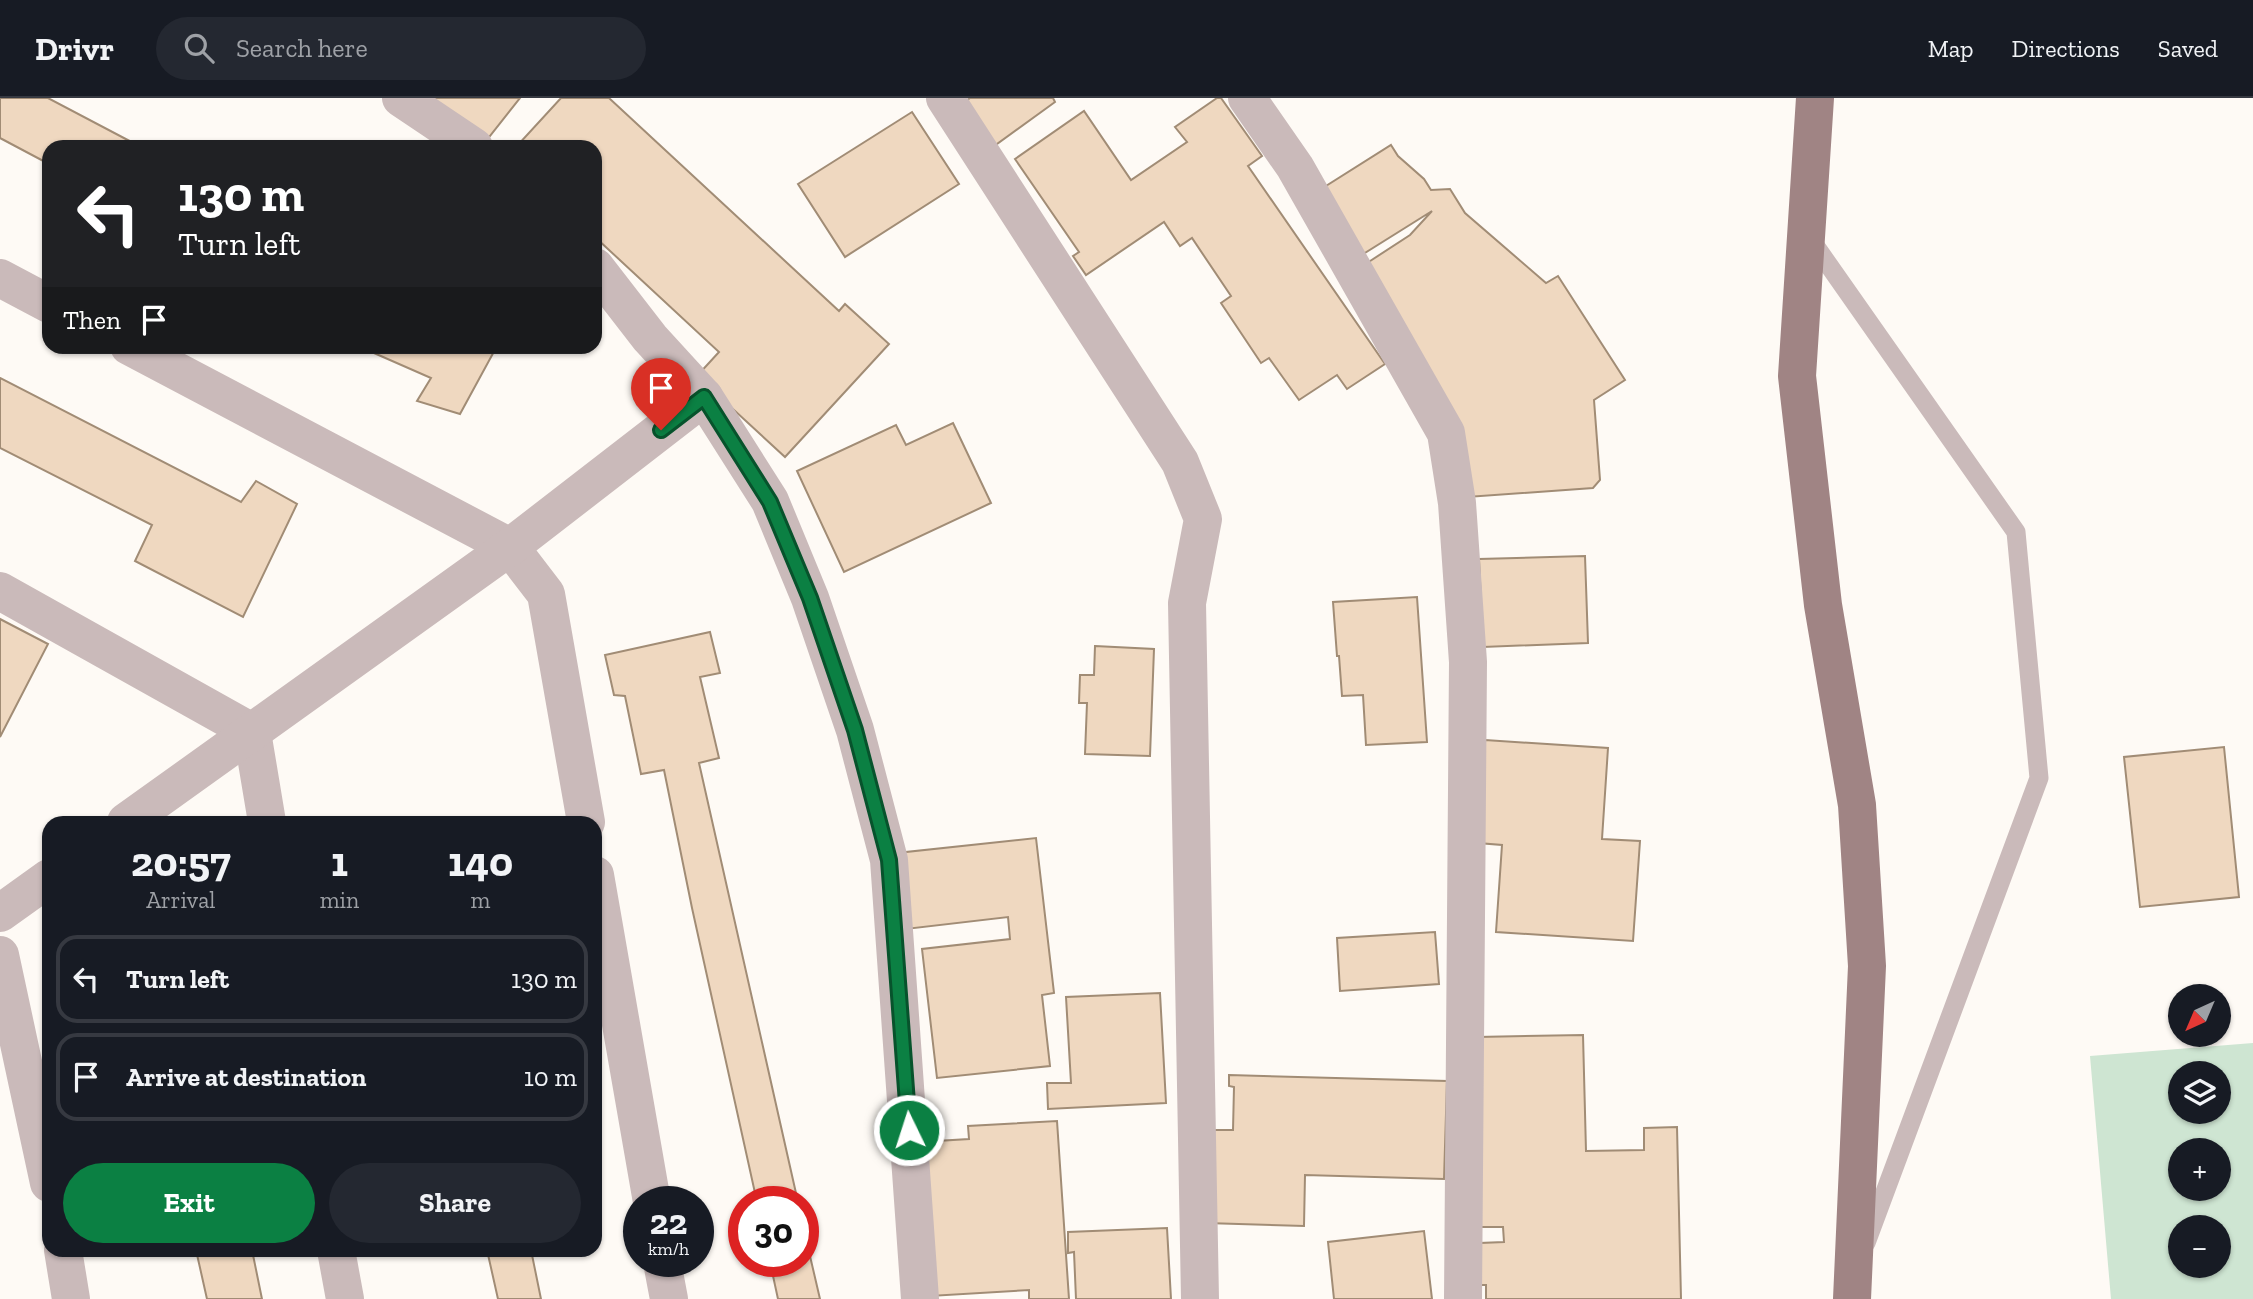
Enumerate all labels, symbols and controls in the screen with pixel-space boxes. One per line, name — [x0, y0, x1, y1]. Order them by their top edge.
search box — [156, 17, 646, 80]
text: Drivr — [35, 29, 114, 68]
icon: search — [180, 29, 218, 67]
text: Search here — [236, 32, 368, 64]
text: Map — [1928, 34, 1974, 63]
text: Directions — [2012, 34, 2120, 63]
text: Saved — [2158, 34, 2218, 63]
text: 130 m — [178, 165, 304, 224]
icon: left — [63, 168, 154, 259]
text: Turn left — [178, 225, 300, 263]
icon: arrive — [135, 301, 173, 339]
text: Then — [63, 304, 121, 336]
pin — [631, 358, 691, 430]
icon: arrive — [642, 369, 680, 407]
text: 20:57 — [131, 836, 231, 887]
text: 1 — [331, 836, 348, 887]
text: 140 — [448, 836, 513, 887]
text: Arrival — [146, 886, 215, 914]
text: min — [320, 886, 359, 914]
text: m — [471, 886, 490, 914]
icon: left — [67, 960, 105, 998]
text: Turn left — [126, 963, 229, 995]
text: 130 m — [511, 963, 577, 995]
north arrow — [2168, 984, 2231, 1046]
map controls — [2168, 984, 2231, 1278]
icon: arrive — [67, 1058, 105, 1096]
text: Arrive at destination — [126, 1061, 366, 1093]
text: 10 m — [524, 1061, 577, 1093]
button: layers — [2168, 1061, 2231, 1124]
position arrow — [872, 1093, 946, 1167]
button: + — [2168, 1138, 2231, 1201]
button: Exit — [63, 1163, 315, 1243]
button: Share — [329, 1163, 581, 1243]
speed limit sign: 30 — [728, 1186, 819, 1277]
text: 22 — [650, 1201, 687, 1243]
button: − — [2168, 1215, 2231, 1278]
text: km/h — [648, 1238, 689, 1260]

